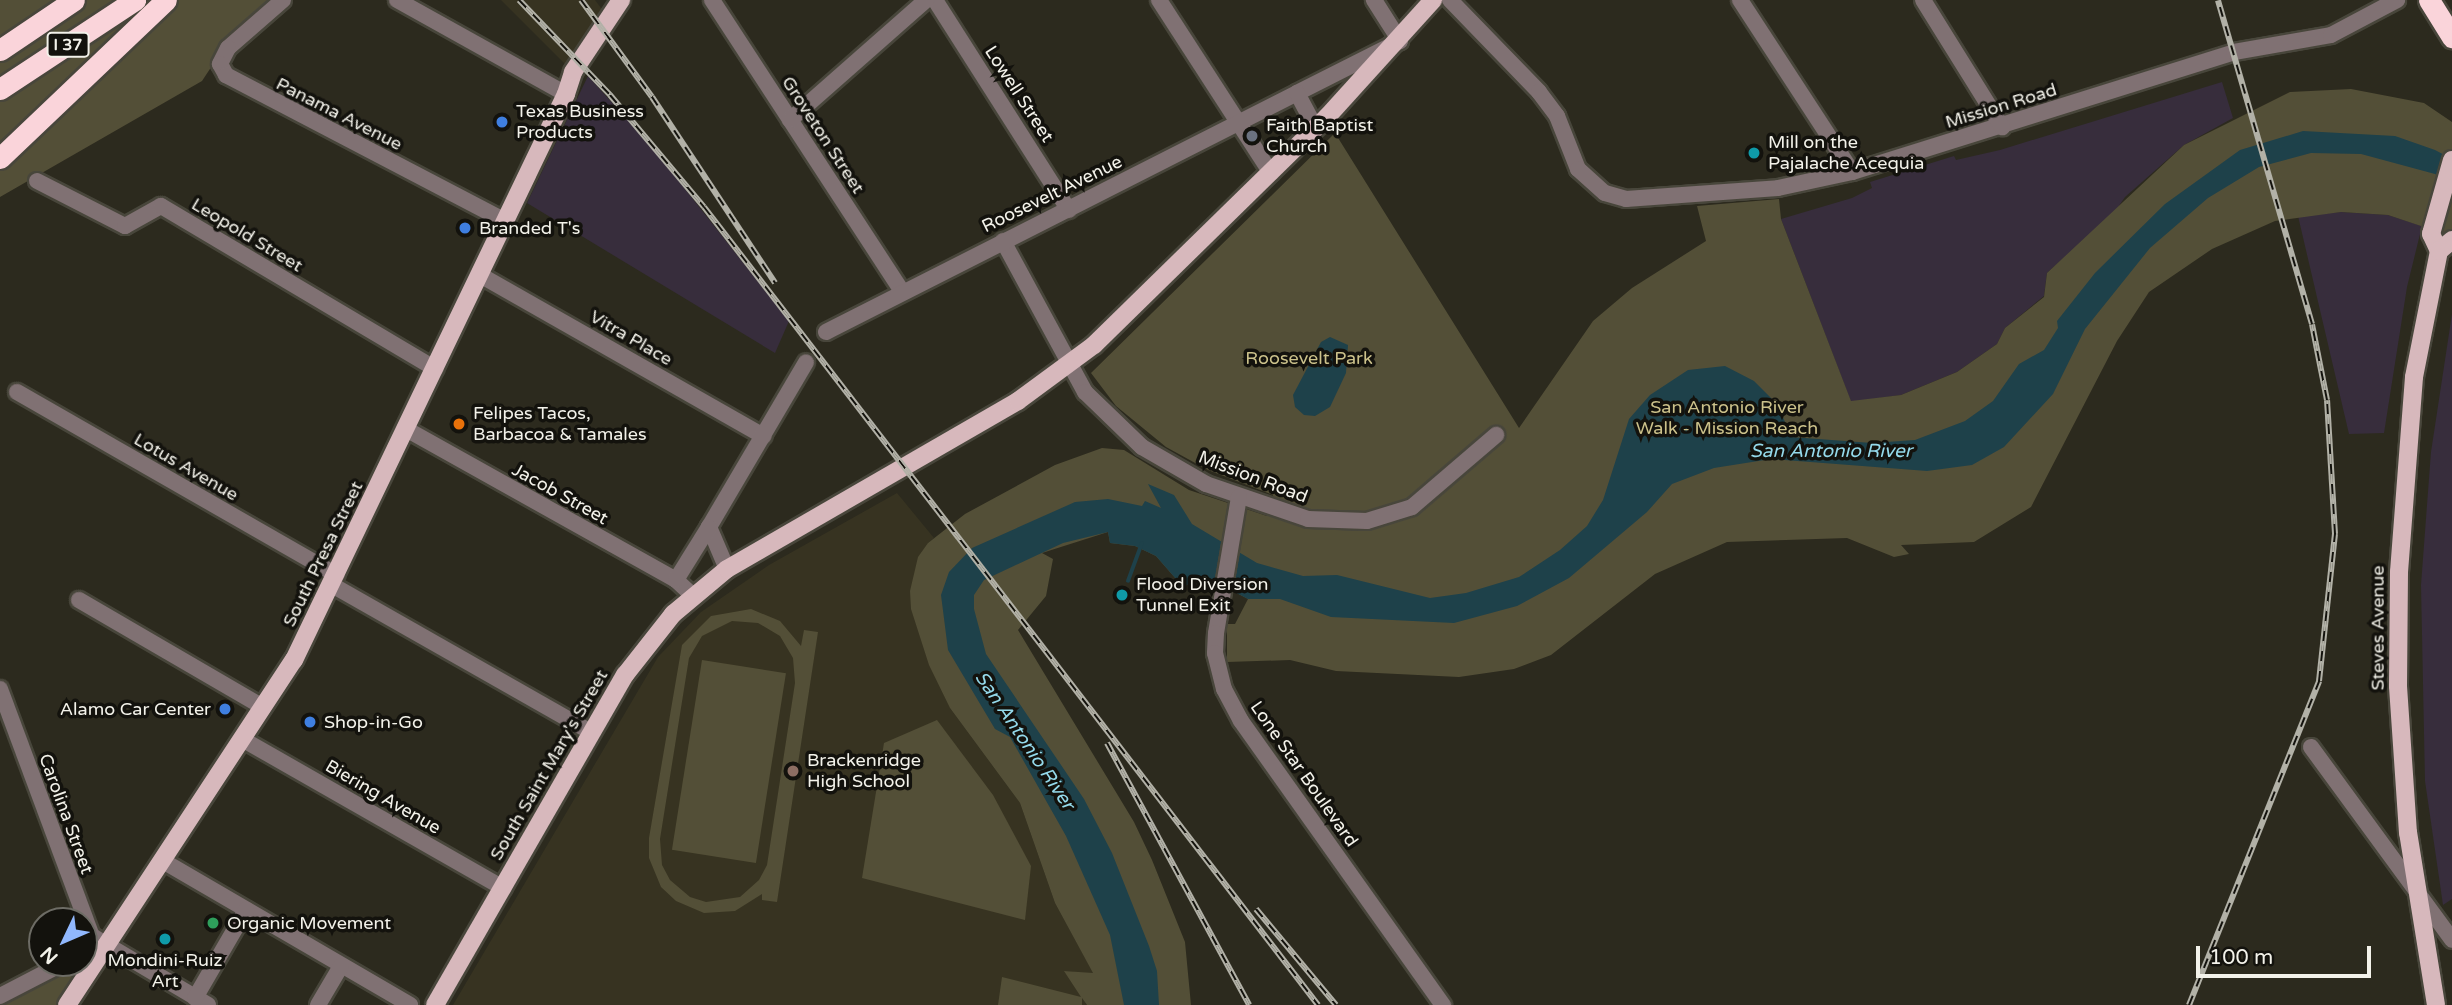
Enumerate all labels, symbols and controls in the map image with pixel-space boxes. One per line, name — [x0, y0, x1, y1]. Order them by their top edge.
road number: I 37 — [45, 32, 91, 58]
street label: Lowell Street — [980, 42, 1058, 146]
street label: Groveton Street — [777, 72, 869, 198]
street label: Panama Avenue — [272, 73, 406, 155]
street label: Mission Road — [1943, 79, 2059, 133]
place label: Texas Business Products — [516, 101, 644, 144]
marker: Texas Business Products — [494, 114, 510, 130]
place label: Faith Baptist Church — [1266, 115, 1373, 158]
marker: Faith Baptist Church — [1244, 128, 1260, 144]
place label: Mill on the Pajalache Acequia — [1768, 132, 1924, 174]
marker: Mill on the Pajalache Acequia — [1746, 145, 1762, 161]
street label: Roosevelt Avenue — [978, 151, 1126, 237]
street label: Leopold Street — [188, 193, 306, 277]
place label: Branded T's — [479, 217, 581, 239]
marker: Branded T's — [457, 220, 473, 236]
street label: Vitra Place — [586, 306, 676, 370]
park label: Roosevelt Park — [1245, 347, 1373, 369]
park label: San Antonio River Walk - Mission Reach — [1636, 397, 1818, 440]
place label: Felipes Tacos, Barbacoa & Tamales — [473, 403, 647, 446]
marker: Felipes Tacos, Barbacoa & Tamales — [451, 416, 467, 432]
street label: Lotus Avenue — [130, 428, 242, 506]
water label: San Antonio River — [1750, 441, 1912, 463]
street label: Mission Road — [1195, 446, 1311, 508]
street label: Jacob Street — [508, 459, 612, 529]
street label: South Presa Street — [278, 478, 368, 630]
street label: Steves Avenue — [2367, 566, 2389, 690]
place label: Flood Diversion Tunnel Exit — [1136, 574, 1269, 616]
marker: Flood Diversion Tunnel Exit — [1114, 587, 1130, 603]
street label: South Saint Mary's Street — [486, 666, 612, 864]
water label: San Antonio River — [969, 667, 1079, 815]
street label: Lone Star Boulevard — [1246, 697, 1362, 851]
place label: Alamo Car Center — [60, 698, 211, 720]
marker: Alamo Car Center — [217, 701, 233, 717]
place label: Shop-in-Go — [324, 711, 423, 733]
marker: Shop-in-Go — [302, 714, 318, 730]
place label: Brackenridge High School — [807, 750, 921, 792]
street label: Carolina Street — [34, 751, 98, 877]
street label: Biering Avenue — [321, 755, 445, 839]
marker: Brackenridge High School — [785, 763, 801, 779]
north arrow — [28, 907, 98, 977]
place label: Organic Movement — [227, 912, 391, 934]
marker: Organic Movement — [205, 915, 221, 931]
marker: Mondini-Ruiz Art — [157, 931, 173, 947]
scale bar — [2200, 932, 2375, 976]
text: N — [36, 942, 63, 968]
text: 100 m — [2209, 945, 2273, 970]
place label: Mondini-Ruiz Art — [108, 950, 222, 992]

